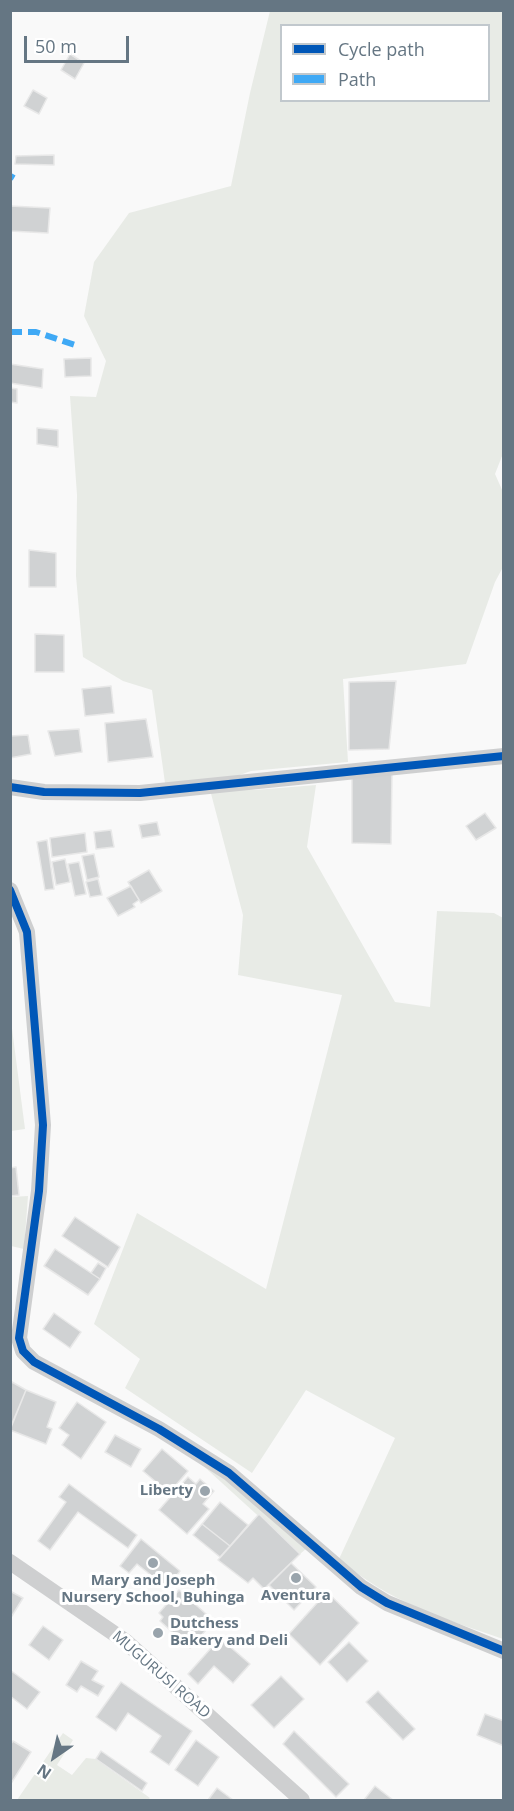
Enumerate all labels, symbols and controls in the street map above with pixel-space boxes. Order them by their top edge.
scale bar [27,24,132,62]
legend [280,24,490,102]
text: 50 m [35,34,77,58]
text: Cycle path [338,37,425,61]
text: Path [338,67,376,91]
place label: Liberty [140,1482,193,1500]
marker: Liberty [198,1484,212,1498]
marker: Mary and Joseph Nursery School, Buhinga [146,1556,160,1570]
marker: Aventura [289,1571,303,1585]
place label: Mary and Joseph Nursery School, Buhinga [61,1572,245,1607]
place label: Aventura [261,1587,331,1605]
place label: Dutchess Bakery and Deli [170,1615,288,1650]
marker: Dutchess Bakery and Deli [151,1626,165,1640]
street label: MUGURUSI ROAD [108,1628,214,1722]
north arrow [24,1727,84,1787]
text: N [32,1759,55,1785]

